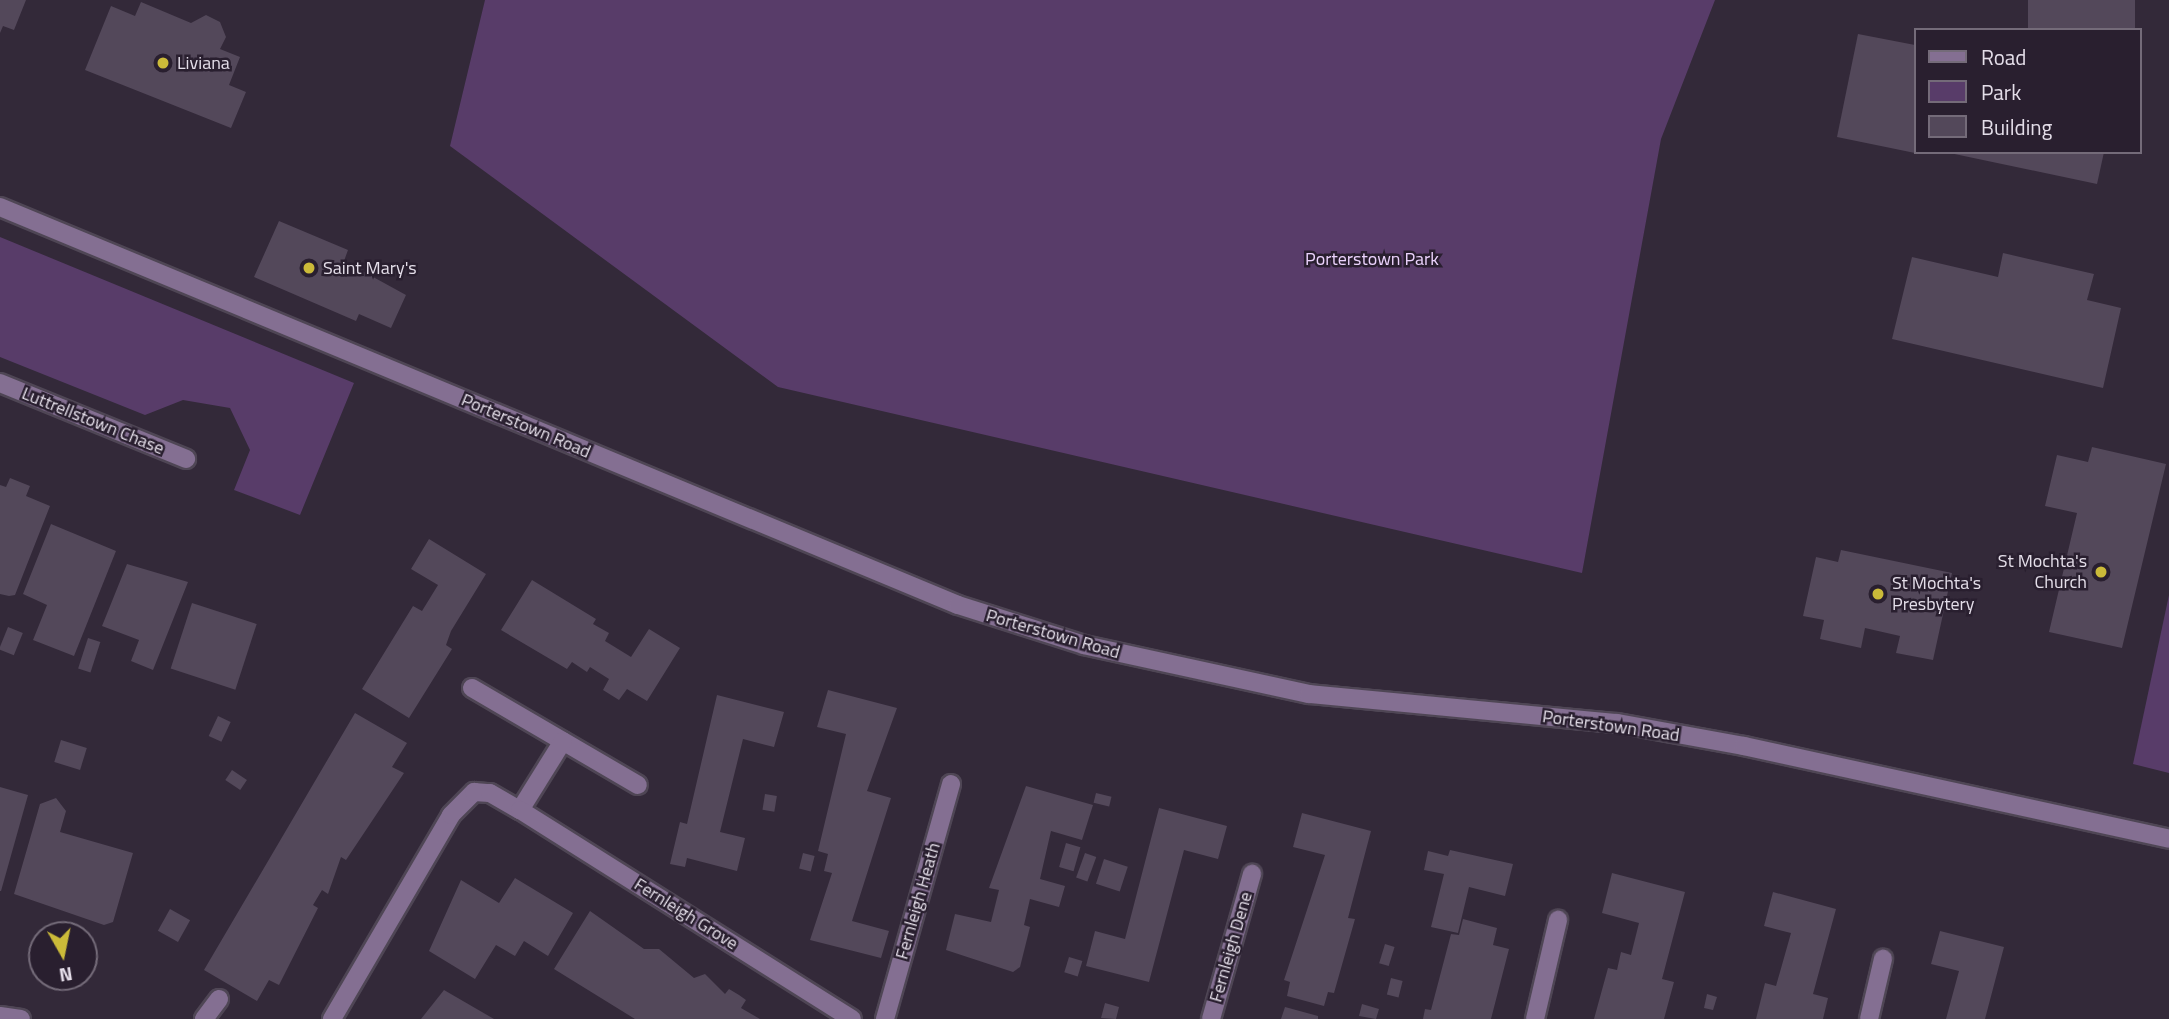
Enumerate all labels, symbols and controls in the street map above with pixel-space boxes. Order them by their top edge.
legend [1913,28,2141,154]
text: Road [1981,41,2026,73]
place label: Liviana [177,52,230,74]
marker: Liviana [155,55,171,71]
text: Park [1981,76,2021,108]
text: Building [1981,111,2052,143]
park label: Porterstown Park [1305,248,1439,270]
place label: Saint Mary's [323,257,417,279]
marker: Saint Mary's [301,260,317,276]
street label: Luttrellstown Chase [19,383,167,459]
street label: Porterstown Road [458,389,594,463]
place label: St Mochta's Church [1998,551,2087,594]
marker: St Mochta's Church [2093,564,2109,580]
place label: St Mochta's Presbytery [1892,573,1981,616]
marker: St Mochta's Presbytery [1870,586,1886,602]
street label: Porterstown Road [984,605,1122,663]
street label: Porterstown Road [1541,706,1681,746]
street label: Fernleigh Heath [891,840,945,962]
street label: Fernleigh Grove [630,874,742,954]
street label: Fernleigh Dene [1205,889,1257,1005]
north arrow [28,921,98,991]
text: N [57,960,75,991]

